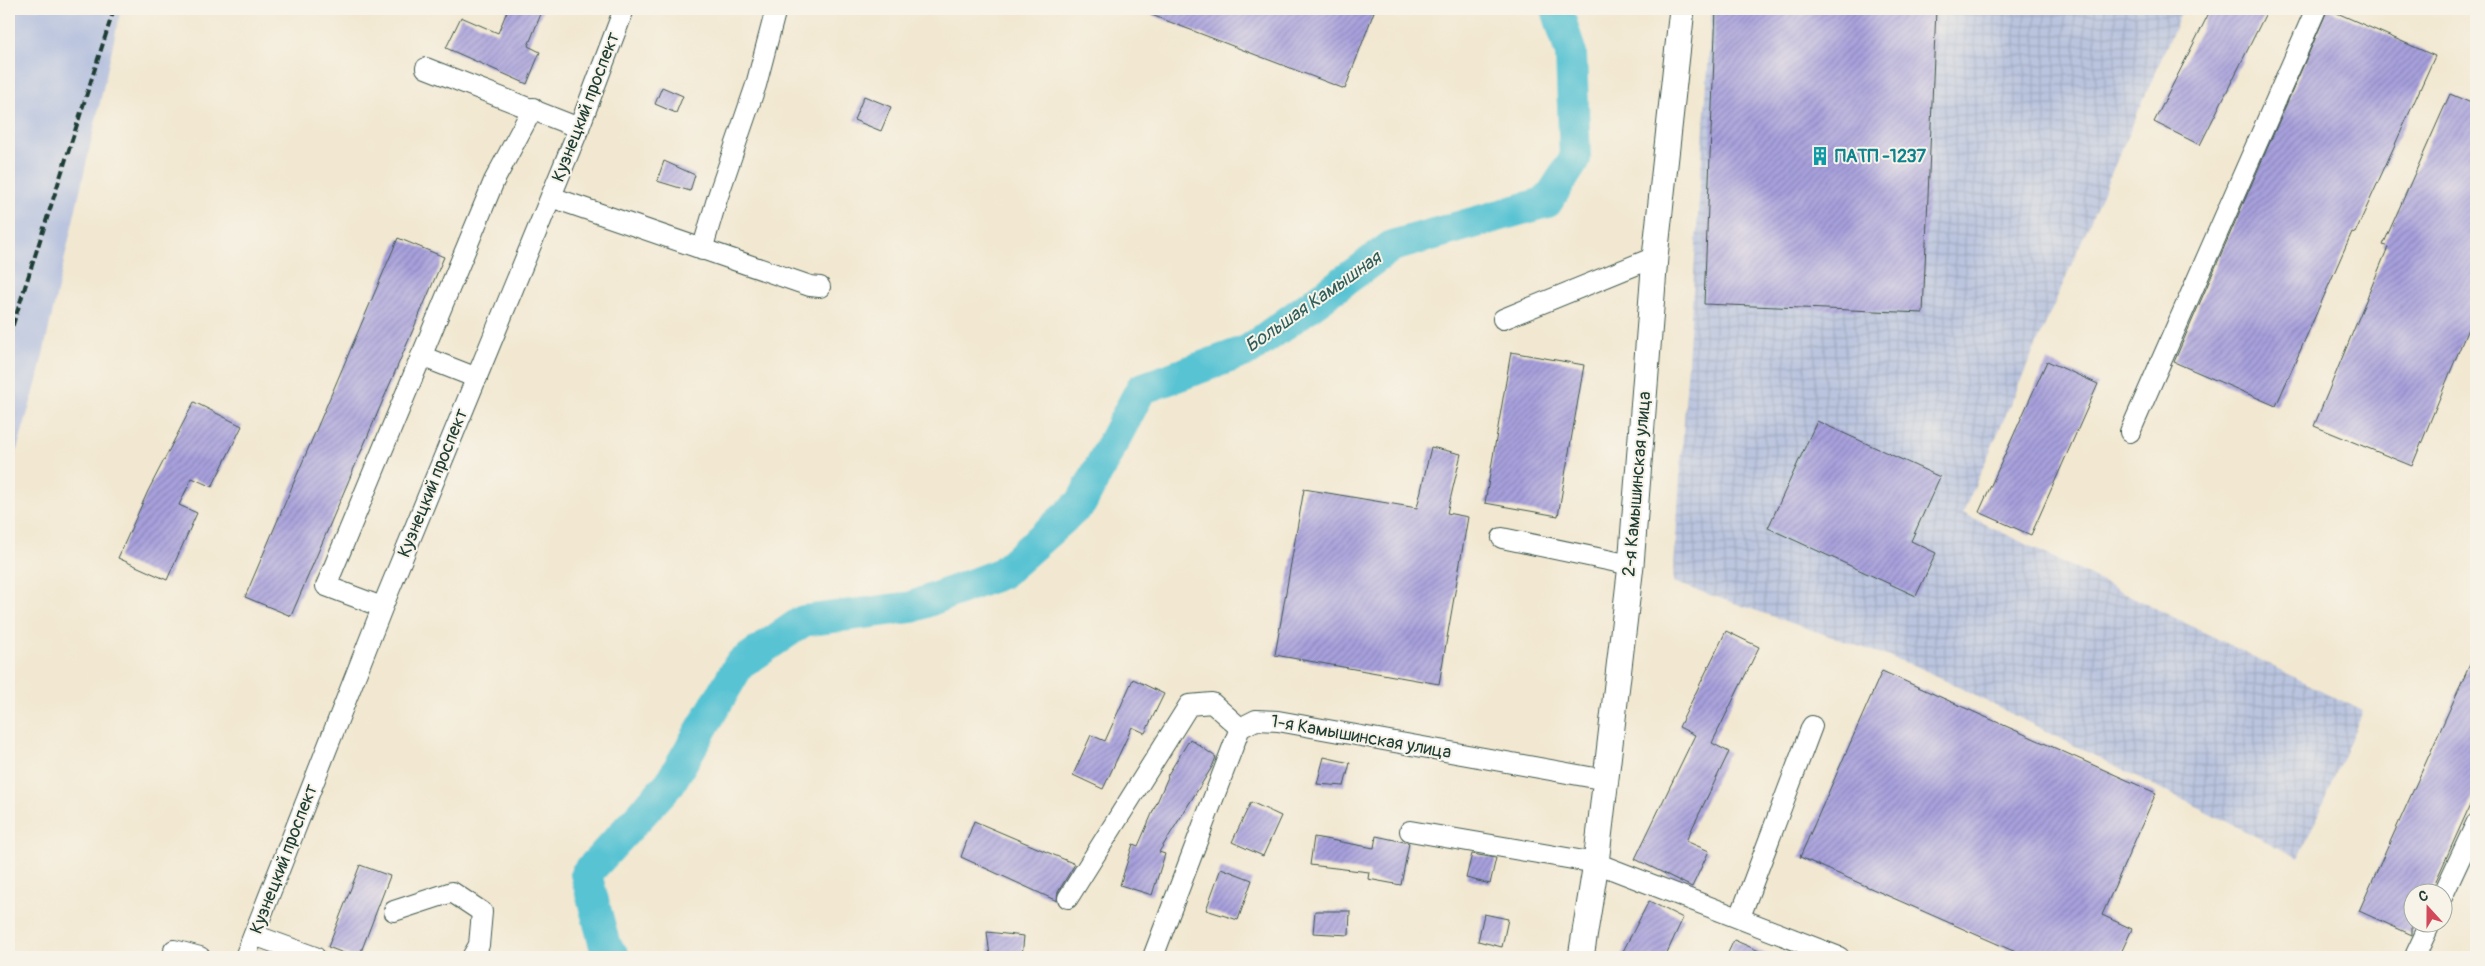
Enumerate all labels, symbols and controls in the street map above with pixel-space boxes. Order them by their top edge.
street label: Кузнецкий проспект [547,29,625,185]
building icon: ПАТП -1237 [1809,145,1831,167]
place label: ПАТП -1237 [1835,145,1926,168]
water label: Большая Камышная [1240,245,1387,358]
street label: 2-я Камышинская улица [1617,390,1657,578]
street label: Кузнецкий проспект [393,405,473,561]
street label: 1-я Камышинская улица [1269,710,1453,764]
street label: Кузнецкий проспект [245,781,323,937]
north arrow [2402,884,2452,934]
text: С [2416,887,2431,906]

